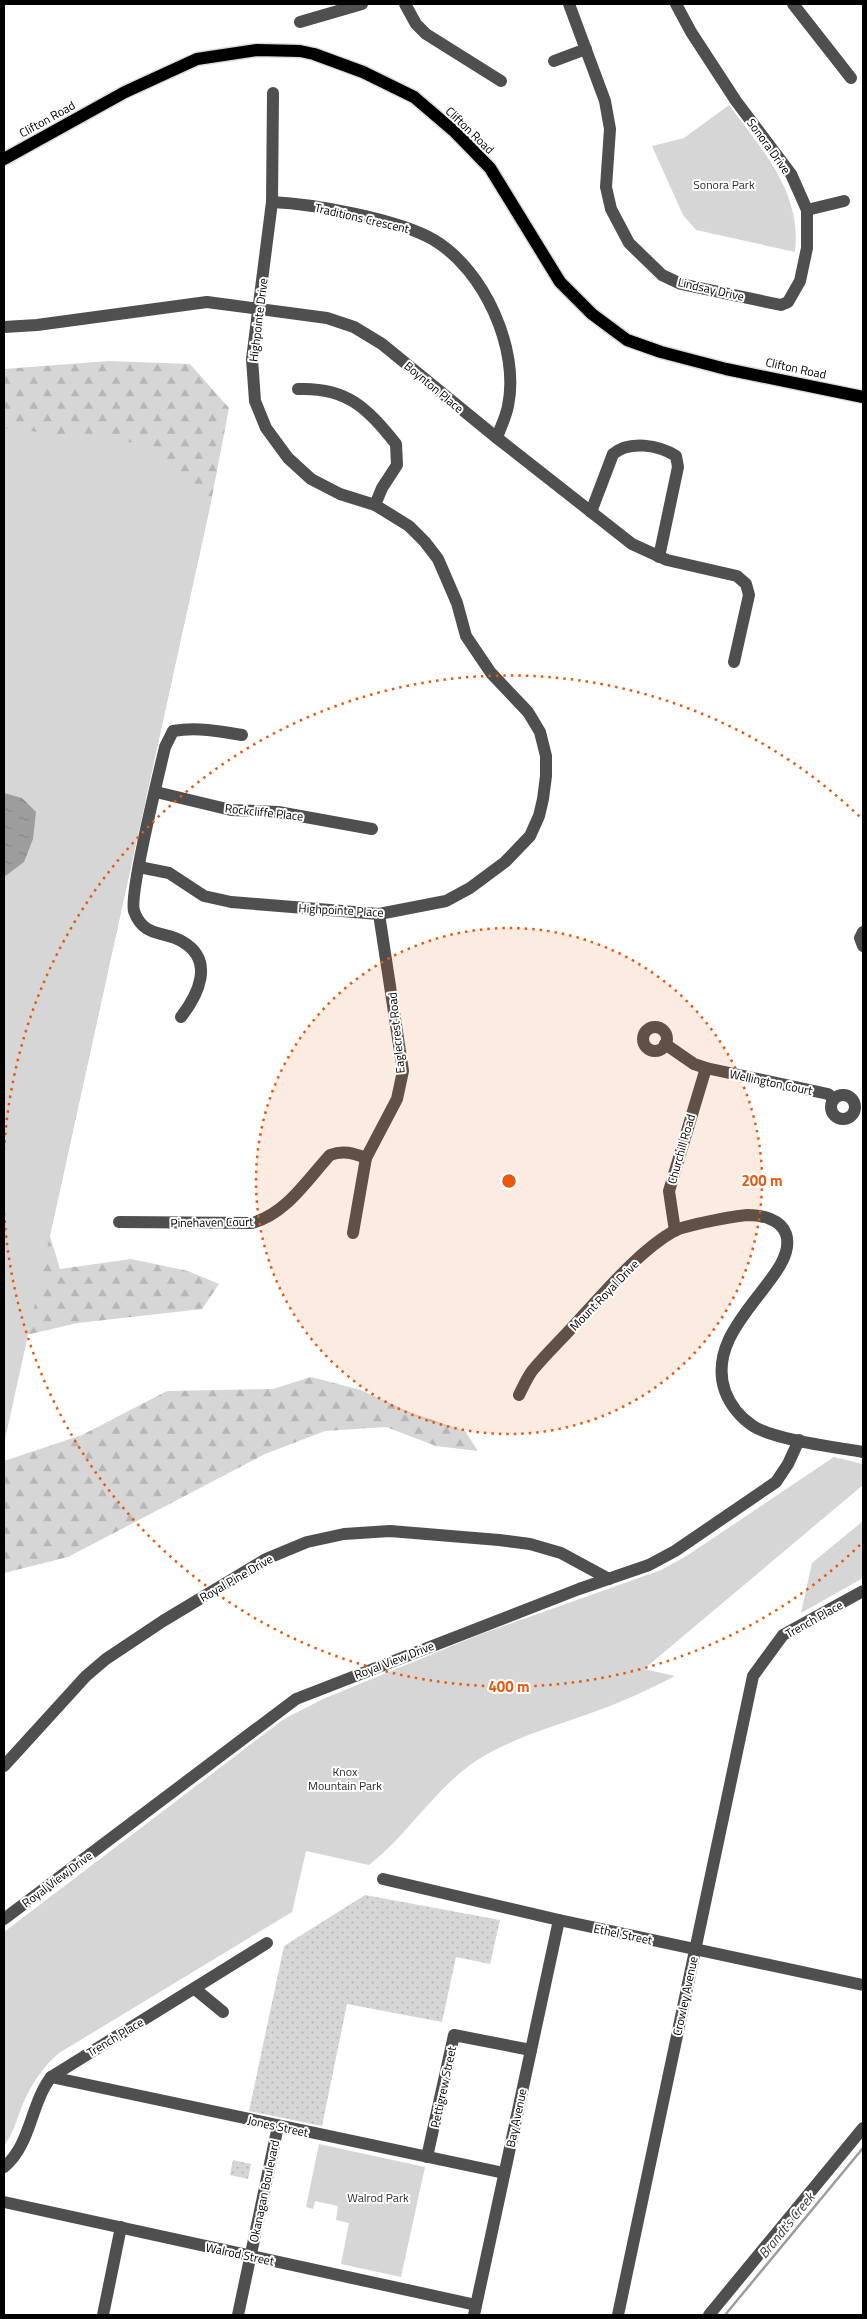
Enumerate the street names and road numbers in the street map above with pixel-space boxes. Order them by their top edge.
street label: Clifton Road [15,96,79,142]
street label: Clifton Road [441,102,499,158]
street label: Sonora Drive [742,114,796,178]
street label: Traditions Crescent [313,198,412,238]
street label: Lindsay Drive [676,272,746,306]
street label: Highpointe Drive [243,277,273,363]
street label: Clifton Road [764,352,828,384]
street label: Boynton Place [400,356,468,418]
street label: Rockcliffe Place [224,798,304,826]
street label: Highpointe Place [298,898,384,922]
street label: Eaglecrest Road [382,992,410,1074]
street label: Wellington Court [728,1064,815,1100]
street label: Churchill Road [662,1112,700,1186]
street label: Pinehaven Court [170,1212,254,1232]
street label: Mount Royal Drive [565,1255,643,1335]
street label: Royal Pine Drive [196,1549,276,1607]
street label: Trench Place [782,1595,846,1643]
street label: Royal View Drive [351,1636,437,1684]
street label: Royal View Drive [18,1846,96,1912]
street label: Ethel Street [592,1919,655,1950]
street label: Crowley Avenue [667,1955,703,2037]
street label: Trench Place [83,2013,147,2061]
street label: Pettigrew Street [425,2044,461,2130]
street label: Bay Avenue [501,2087,531,2149]
street label: Jones Street [246,2110,311,2142]
street label: Okanagan Boulevard [244,2138,284,2244]
street label: Walrod Street [204,2237,277,2271]

